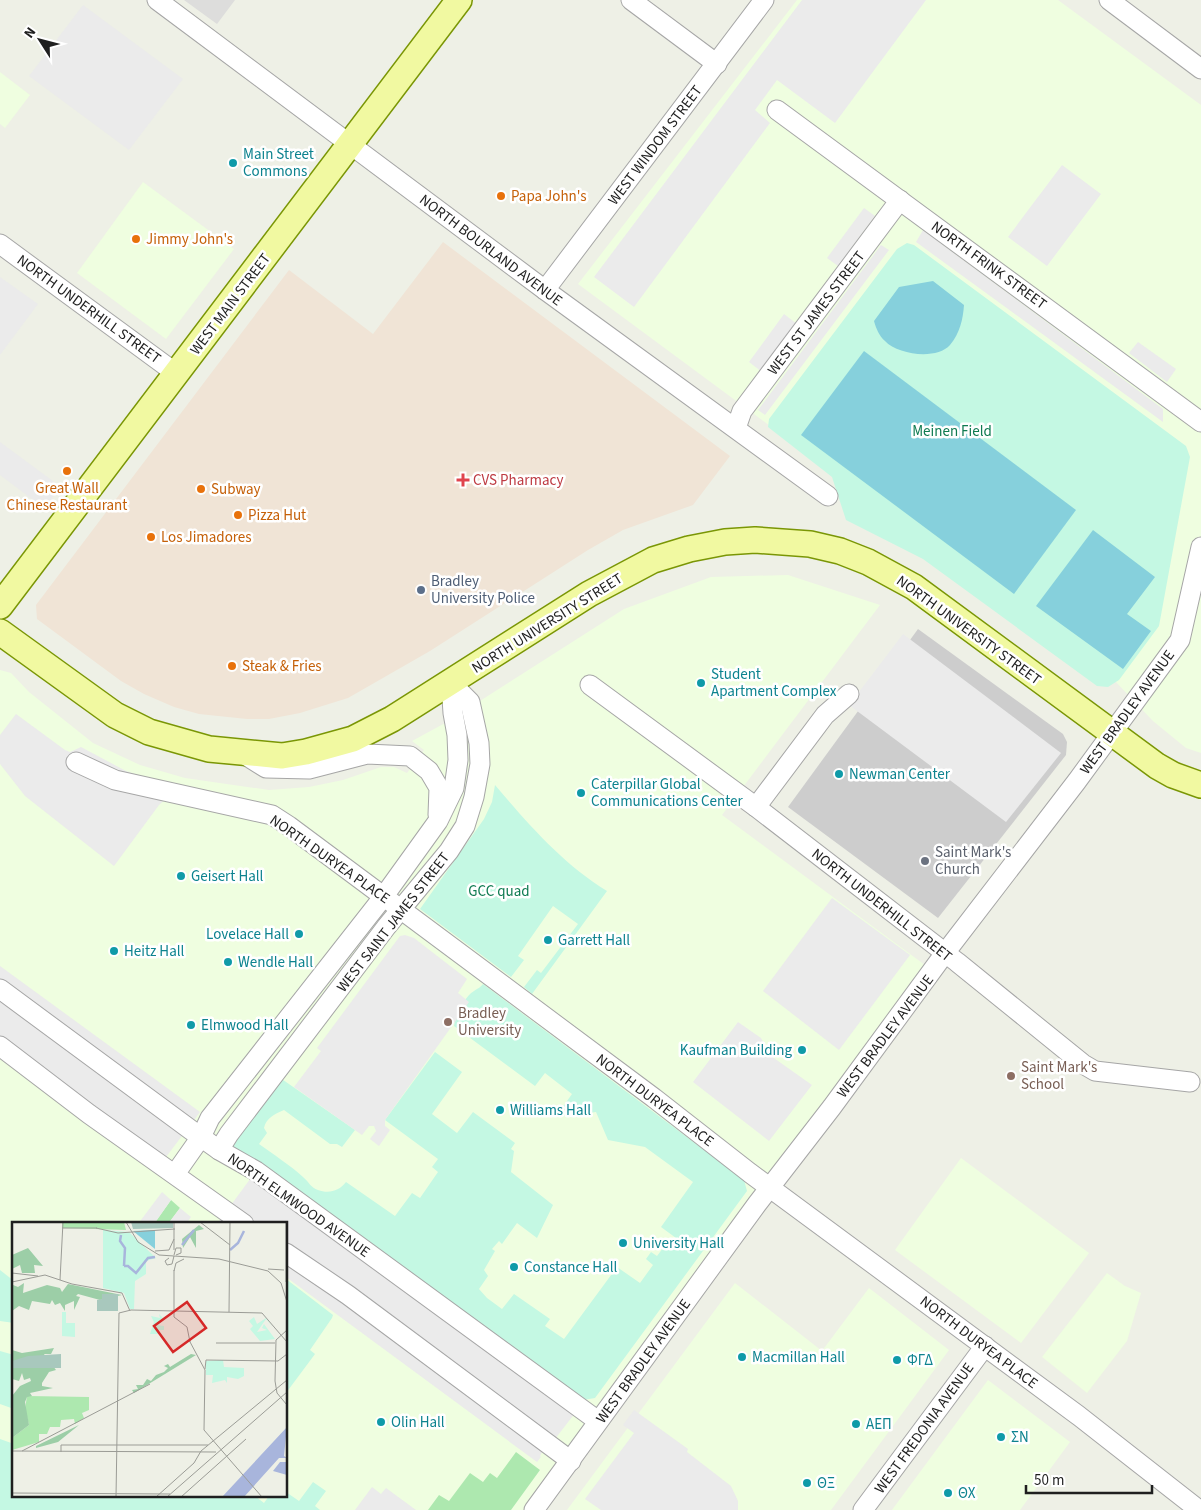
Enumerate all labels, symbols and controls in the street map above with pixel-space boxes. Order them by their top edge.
north arrow [15,15,65,65]
text: N [19,23,41,43]
street label: WEST WINDOM STREET [603,81,707,210]
place label: Main Street Commons [243,144,314,182]
marker: Main Street Commons [227,157,239,169]
place label: Papa John's [511,186,587,207]
street label: NORTH BOURLAND AVENUE [415,190,567,311]
marker: Papa John's [495,190,507,202]
street label: NORTH FRINK STREET [927,216,1051,315]
place label: Jimmy John's [146,229,233,250]
marker: Jimmy John's [130,233,142,245]
street label: WEST ST JAMES STREET [763,247,870,380]
street label: WEST MAIN STREET [185,249,276,359]
street label: NORTH UNDERHILL STREET [12,250,165,369]
park label: Meinen Field [912,421,992,442]
marker: Great Wall Chinese Restaurant [61,465,73,477]
place label: CVS Pharmacy [473,470,563,491]
marker: CVS Pharmacy [457,474,469,486]
place label: Great Wall Chinese Restaurant [7,478,127,516]
place label: Subway [211,479,261,500]
marker: Subway [195,483,207,495]
place label: Pizza Hut [248,505,306,526]
marker: Pizza Hut [232,509,244,521]
place label: Los Jimadores [161,527,252,548]
marker: Los Jimadores [145,531,157,543]
street label: NORTH UNIVERSITY STREET [468,568,627,678]
place label: Bradley University Police [431,571,535,609]
street label: NORTH UNIVERSITY STREET [892,571,1045,690]
marker: Bradley University Police [415,584,427,596]
street label: WEST BRADLEY AVENUE [1075,646,1180,779]
place label: Steak & Fries [242,656,322,677]
marker: Steak & Fries [226,660,238,672]
place label: Student Apartment Complex [711,664,837,702]
marker: Student Apartment Complex [695,677,707,689]
place label: Newman Center [849,764,951,785]
marker: Newman Center [833,768,845,780]
place label: Caterpillar Global Communications Center [591,774,744,812]
marker: Caterpillar Global Communications Center [575,787,587,799]
street label: NORTH DURYEA PLACE [265,810,394,909]
place label: Saint Mark's Church [935,842,1011,880]
street label: NORTH UNDERHILL STREET [807,844,956,967]
street label: WEST SAINT JAMES STREET [332,848,455,997]
marker: Saint Mark's Church [919,855,931,867]
place label: Geisert Hall [191,866,264,887]
marker: Geisert Hall [175,870,187,882]
park label: GCC quad [468,881,530,902]
place label: Lovelace Hall [206,924,289,945]
marker: Lovelace Hall [293,928,305,940]
place label: Garrett Hall [558,930,630,951]
marker: Garrett Hall [542,934,554,946]
place label: Heitz Hall [124,941,185,962]
marker: Heitz Hall [108,945,120,957]
place label: Wendle Hall [238,952,313,973]
marker: Wendle Hall [222,956,234,968]
street label: WEST BRADLEY AVENUE [832,970,939,1102]
place label: Bradley University [458,1003,521,1041]
place label: Elmwood Hall [201,1015,289,1036]
marker: Bradley University [442,1016,454,1028]
marker: Elmwood Hall [185,1019,197,1031]
place label: Kaufman Building [680,1040,792,1061]
marker: Kaufman Building [796,1044,808,1056]
street label: NORTH DURYEA PLACE [591,1049,718,1152]
place label: Saint Mark's School [1021,1057,1097,1095]
marker: Saint Mark's School [1005,1070,1017,1082]
place label: Williams Hall [510,1100,591,1121]
marker: Williams Hall [494,1104,506,1116]
street label: NORTH ELMWOOD AVENUE [223,1148,374,1263]
inset map [12,1222,288,1498]
place label: University Hall [633,1233,724,1254]
marker: University Hall [617,1237,629,1249]
place label: Constance Hall [524,1257,618,1278]
marker: Constance Hall [508,1261,520,1273]
street label: NORTH DURYEA PLACE [915,1291,1042,1394]
street label: WEST BRADLEY AVENUE [591,1295,696,1428]
place label: Macmillan Hall [752,1347,845,1368]
place label: ΦΓΔ [907,1350,933,1371]
marker: Macmillan Hall [736,1351,748,1363]
marker: ΦΓΔ [891,1354,903,1366]
street label: WEST FREDONIA AVENUE [870,1358,979,1498]
place label: Olin Hall [391,1412,445,1433]
place label: ΑΕΠ [866,1414,892,1435]
marker: Olin Hall [375,1416,387,1428]
marker: ΑΕΠ [850,1418,862,1430]
place label: ΣΝ [1011,1427,1029,1448]
marker: ΣΝ [995,1431,1007,1443]
scale bar [1026,1462,1152,1494]
text: 50 m [1034,1470,1064,1491]
place label: ΘΞ [817,1473,835,1494]
marker: ΘΞ [801,1477,813,1489]
place label: ΘΧ [958,1483,976,1504]
marker: ΘΧ [942,1487,954,1499]

